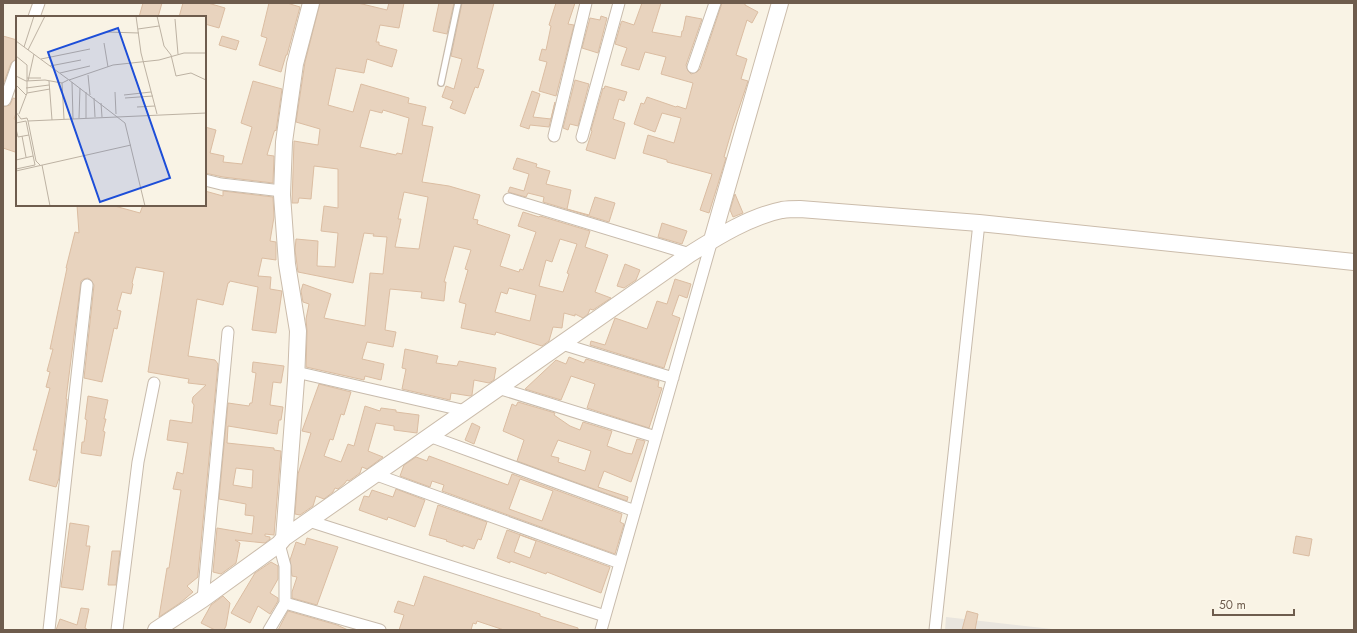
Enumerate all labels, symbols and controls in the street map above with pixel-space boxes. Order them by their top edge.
inset map [16,16,206,206]
scale bar [1213,591,1294,617]
text: 50 m [1219,596,1246,614]

